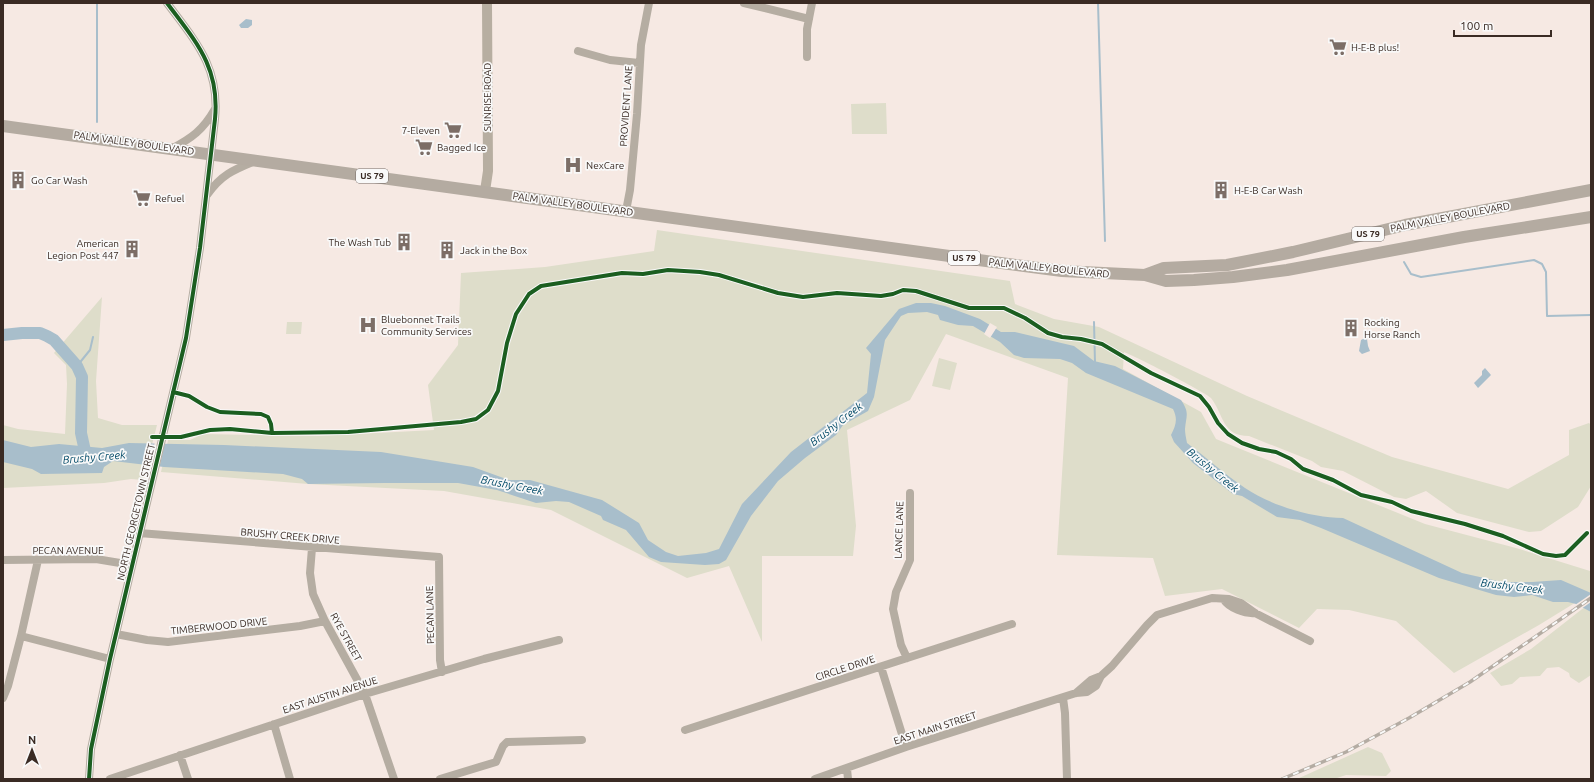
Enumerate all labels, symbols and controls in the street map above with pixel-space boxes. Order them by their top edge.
scale bar [1454,12,1551,38]
text: 100 m [1460,19,1493,32]
supermarket icon: H-E-B plus! [1328,37,1348,57]
place label: H-E-B plus! [1351,42,1399,53]
street label: SUNRISE ROAD [482,63,493,131]
street label: PROVIDENT LANE [618,65,634,147]
supermarket icon: 7-Eleven [443,120,463,140]
place label: 7-Eleven [402,125,440,136]
street label: PALM VALLEY BOULEVARD [73,129,195,157]
supermarket icon: Bagged Ice [414,137,434,157]
place label: Bagged Ice [437,142,486,153]
hospital icon: NexCare [563,155,583,175]
place label: NexCare [586,160,624,171]
road number: US 79 [356,169,388,183]
building icon: Go Car Wash [8,170,28,190]
place label: Go Car Wash [31,175,87,186]
building icon: H-E-B Car Wash [1211,180,1231,200]
place label: H-E-B Car Wash [1234,185,1303,196]
supermarket icon: Refuel [132,188,152,208]
street label: PALM VALLEY BOULEVARD [512,190,634,218]
place label: Refuel [155,193,185,204]
street label: PALM VALLEY BOULEVARD [1389,200,1511,234]
road number: US 79 [1352,227,1384,241]
building icon: The Wash Tub [394,232,414,252]
place label: The Wash Tub [329,237,391,248]
place label: American Legion Post 447 [47,238,119,261]
building icon: American Legion Post 447 [122,239,142,259]
building icon: Jack in the Box [437,240,457,260]
place label: Jack in the Box [460,245,527,256]
road number: US 79 [948,251,980,265]
street label: PALM VALLEY BOULEVARD [988,256,1110,280]
place label: Bluebonnet Trails Community Services [381,314,472,337]
hospital icon: Bluebonnet Trails Community Services [358,315,378,335]
place label: Rocking Horse Ranch [1364,317,1420,340]
building icon: Rocking Horse Ranch [1341,318,1361,338]
water label: Brushy Creek [807,400,865,448]
street label: NORTH GEORGETOWN STREET [115,442,157,581]
water label: Brushy Creek [1185,445,1242,495]
water label: Brushy Creek [62,448,126,466]
water label: Brushy Creek [480,473,544,497]
street label: LANCE LANE [892,501,906,559]
street label: BRUSHY CREEK DRIVE [240,526,340,546]
street label: PECAN AVENUE [32,545,104,556]
water label: Brushy Creek [1480,576,1544,596]
street label: PECAN LANE [424,585,436,644]
street label: RYE STREET [328,611,364,663]
street label: TIMBERWOOD DRIVE [170,615,268,637]
street label: CIRCLE DRIVE [814,653,876,683]
street label: EAST AUSTIN AVENUE [281,674,379,716]
street label: EAST MAIN STREET [892,709,978,747]
north arrow [12,730,52,770]
text: N [28,734,36,746]

